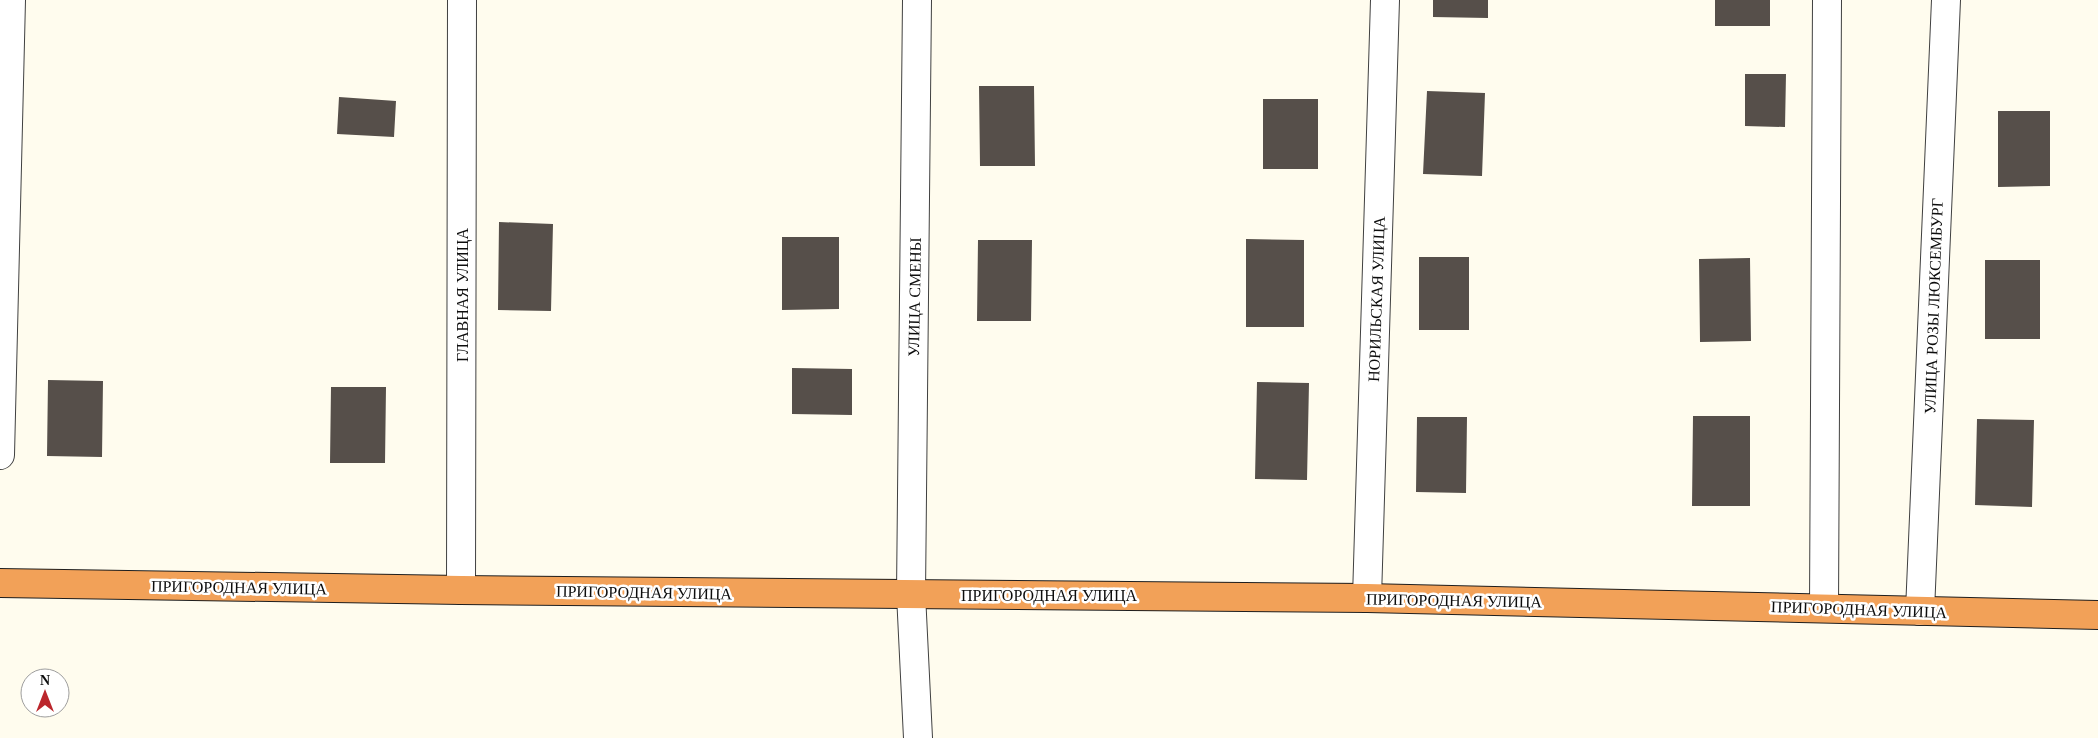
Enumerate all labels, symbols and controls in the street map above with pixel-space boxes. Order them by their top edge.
street label: УЛИЦА РОЗЫ ЛЮКСЕМБУРГ [1921,198,1947,414]
street label: НОРИЛЬСКАЯ УЛИЦА [1365,215,1389,382]
street label: ГЛАВНАЯ УЛИЦА [454,228,472,362]
street label: УЛИЦА СМЕНЫ [905,237,925,357]
street label: ПРИГОРОДНАЯ УЛИЦА [151,577,328,599]
street label: ПРИГОРОДНАЯ УЛИЦА [556,582,733,604]
street label: ПРИГОРОДНАЯ УЛИЦА [961,587,1137,605]
street label: ПРИГОРОДНАЯ УЛИЦА [1366,590,1543,612]
street label: ПРИГОРОДНАЯ УЛИЦА [1771,598,1948,622]
north arrow [20,668,70,718]
text: N [40,673,50,688]

